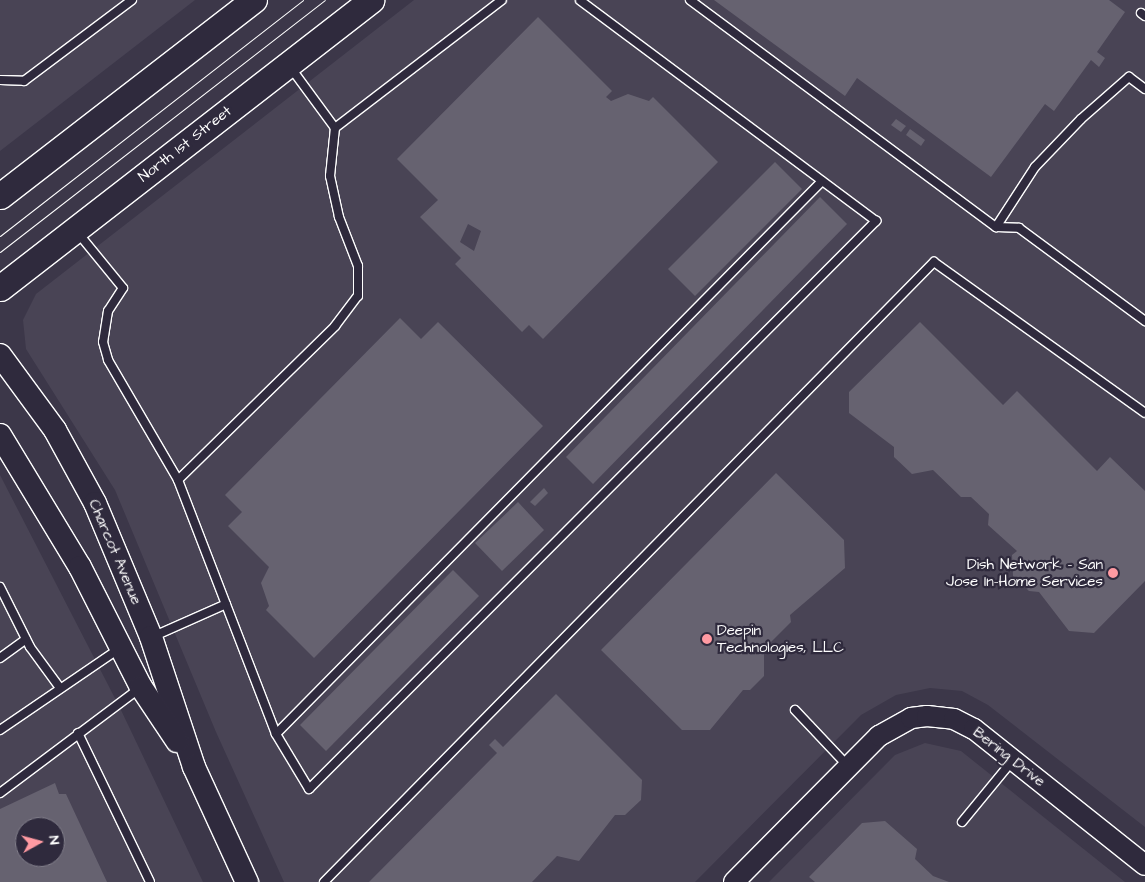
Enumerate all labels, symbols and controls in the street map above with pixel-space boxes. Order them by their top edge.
street label: North 1st Street [135,102,235,186]
street label: Charcot Avenue [85,497,145,607]
place label: Dish Network - San Jose In-Home Services [946,555,1103,590]
marker: Dish Network - San Jose In-Home Services [1107,567,1119,579]
place label: Deepin Technologies, LLC [717,621,844,656]
marker: Deepin Technologies, LLC [701,633,713,645]
street label: Bering Drive [969,723,1049,791]
north arrow [15,817,65,867]
text: N [43,835,64,846]

